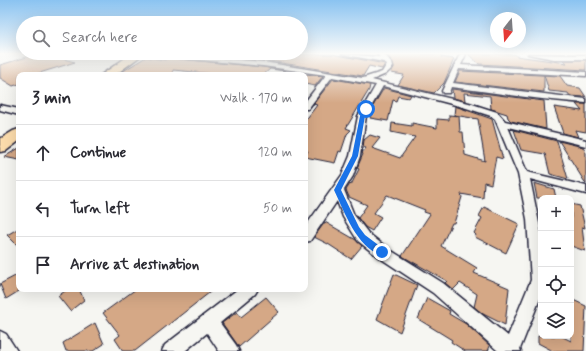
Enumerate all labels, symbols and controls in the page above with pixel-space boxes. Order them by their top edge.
north arrow [490,12,526,48]
search box [16,16,308,60]
icon: search [30,27,52,49]
text: Search here [62,28,138,48]
text: 3 min [32,87,71,109]
text: Walk · 170 m [220,90,292,107]
route start [357,100,375,118]
icon: ahead [32,142,54,164]
text: Continue [70,143,126,163]
text: 120 m [258,144,292,161]
map controls [538,195,574,339]
button: + [538,195,574,231]
icon: left [32,198,54,220]
text: Turn left [70,199,130,219]
text: 50 m [263,200,292,217]
button: − [538,231,574,267]
route end [373,243,391,261]
icon: arrive [32,254,54,276]
text: Arrive at destination [70,255,199,275]
button: locate [538,267,574,303]
button: layers [538,303,574,339]

